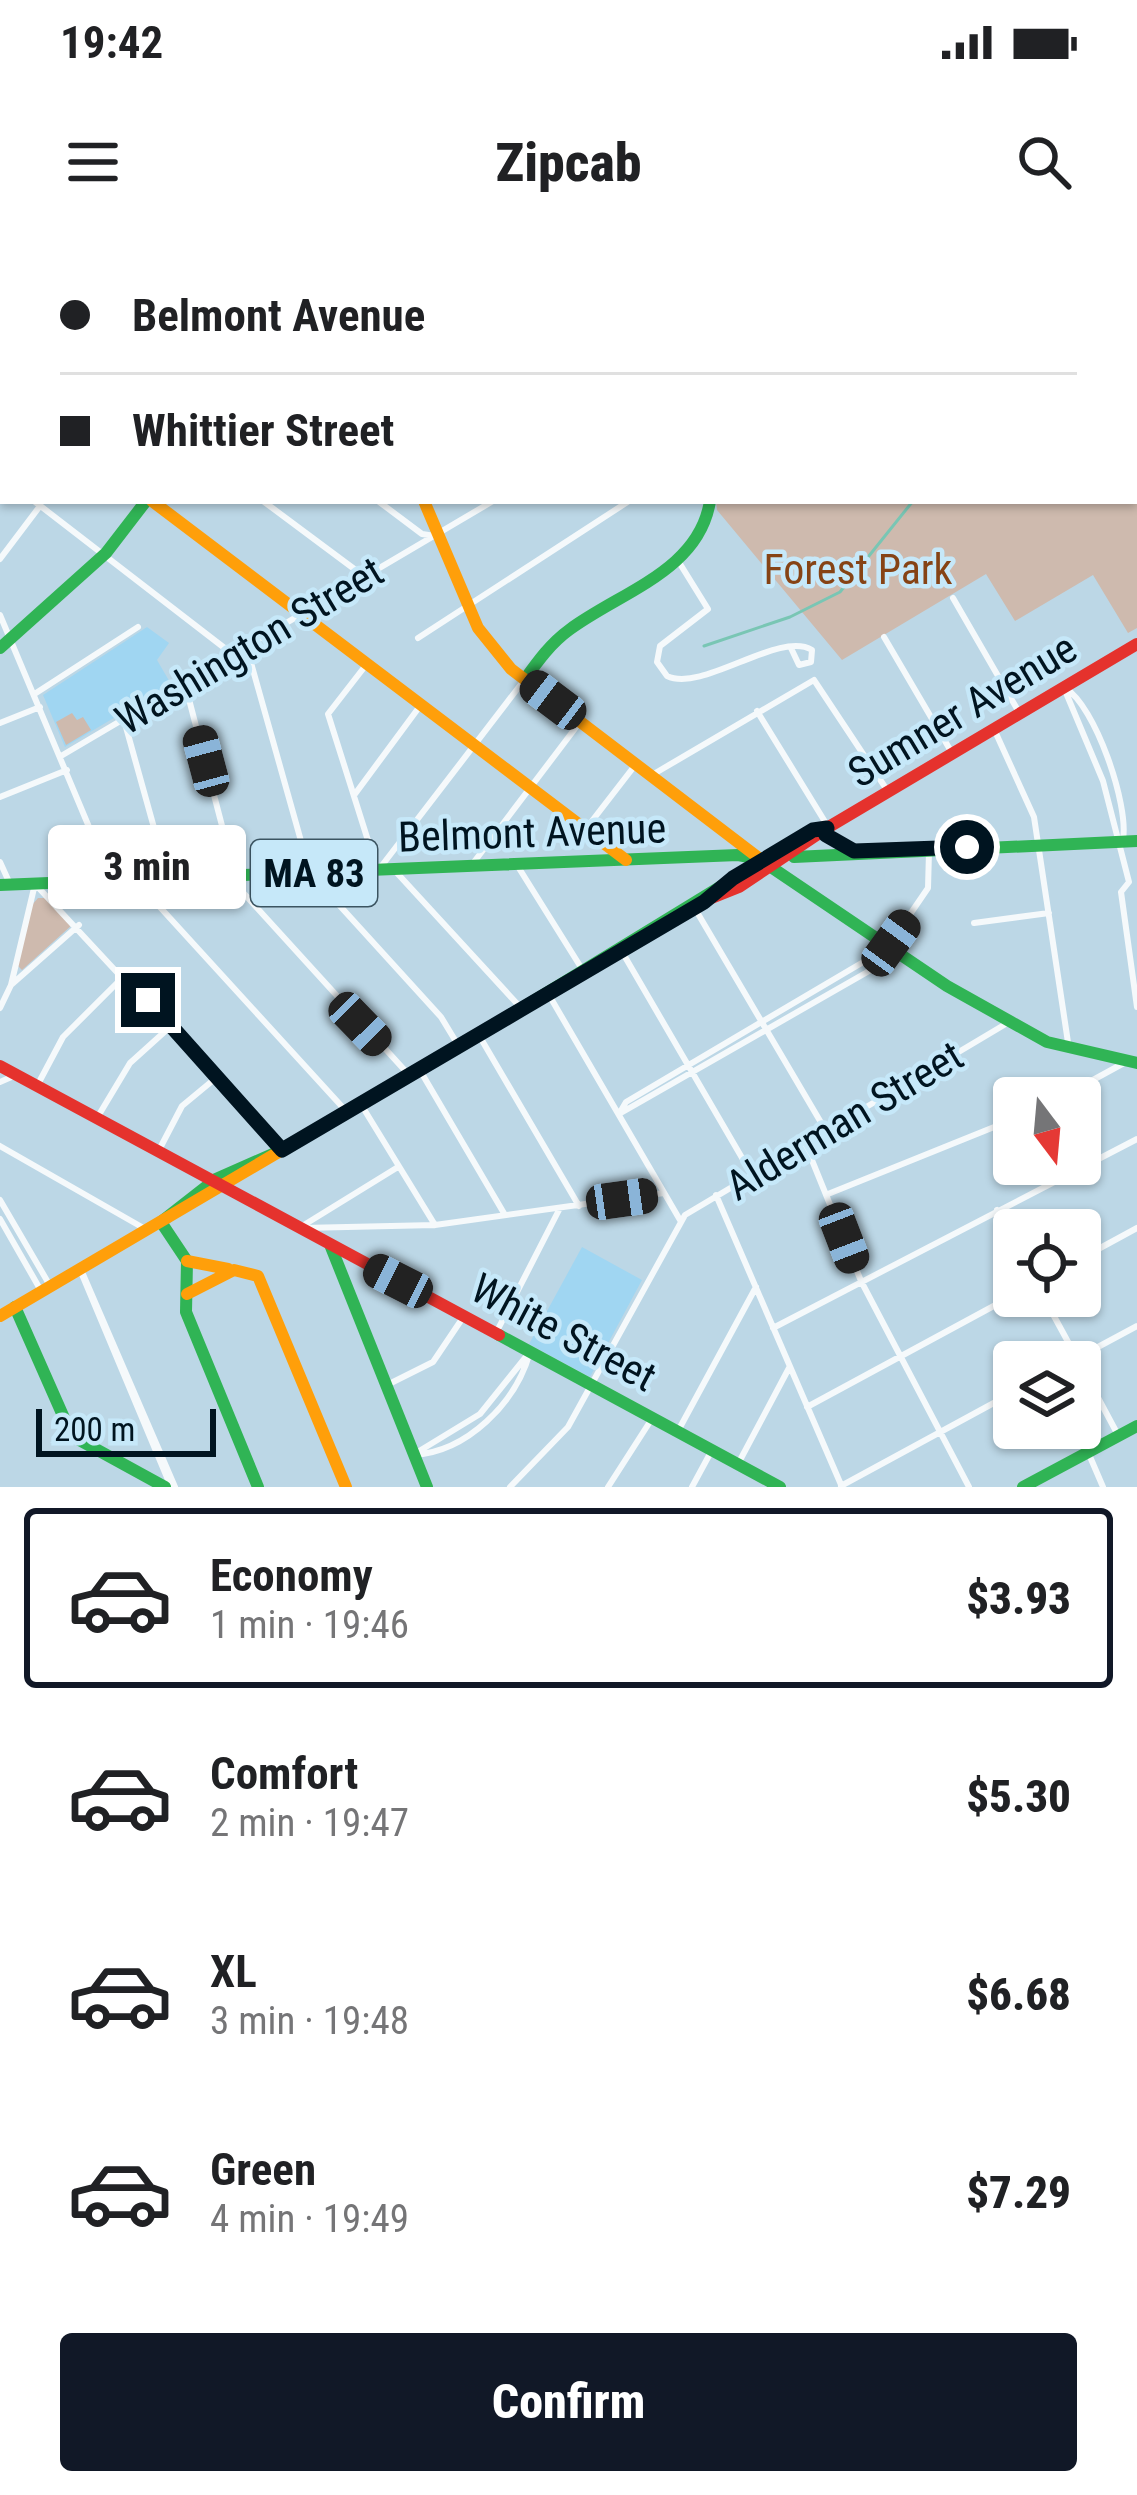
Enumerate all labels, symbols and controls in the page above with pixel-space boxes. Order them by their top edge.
text: 19:42 [60,16,163,69]
icon: menu [60,129,126,195]
icon: search [1011,129,1077,195]
text: Zipcab [495,131,642,194]
text: Belmont Avenue [132,289,425,342]
text: Whittier Street [132,404,394,457]
park label: Forest Park [763,545,953,594]
street label: Washington Street [107,546,392,744]
street label: Sumner Avenue [839,623,1085,798]
car [513,664,593,736]
car [179,722,233,800]
street label: Belmont Avenue [397,803,667,862]
route start [940,820,994,874]
callout: 3 min [49,826,247,910]
road number: MA 83 [251,840,377,906]
text: 3 min [104,844,190,890]
car [855,903,927,983]
route end [121,973,175,1027]
car [322,986,398,1062]
street label: Alderman Street [717,1031,971,1210]
north arrow [993,1077,1101,1185]
map controls [993,1077,1101,1449]
car [584,1176,660,1222]
car [814,1198,874,1278]
button: locate [993,1209,1101,1317]
car [358,1249,438,1313]
street label: White Street [463,1263,664,1402]
button: layers [993,1341,1101,1449]
scale bar [36,1403,216,1456]
text: 200 m [54,1410,135,1449]
icon: car [66,1544,174,1652]
text: Economy [210,1549,373,1602]
text: $3.93 [966,1572,1071,1625]
text: 1 min · 19:46 [210,1602,409,1648]
icon: car [66,1742,174,1850]
text: Comfort [210,1747,358,1800]
text: $5.30 [966,1770,1071,1823]
text: 2 min · 19:47 [210,1800,409,1846]
icon: car [66,1940,174,2048]
text: XL [210,1945,257,1998]
text: $6.68 [966,1968,1071,2021]
text: 3 min · 19:48 [210,1998,409,2044]
icon: car [66,2138,174,2246]
text: Green [210,2143,316,2196]
text: $7.29 [966,2166,1071,2219]
text: 4 min · 19:49 [210,2196,409,2242]
button: Confirm [60,2333,1077,2471]

